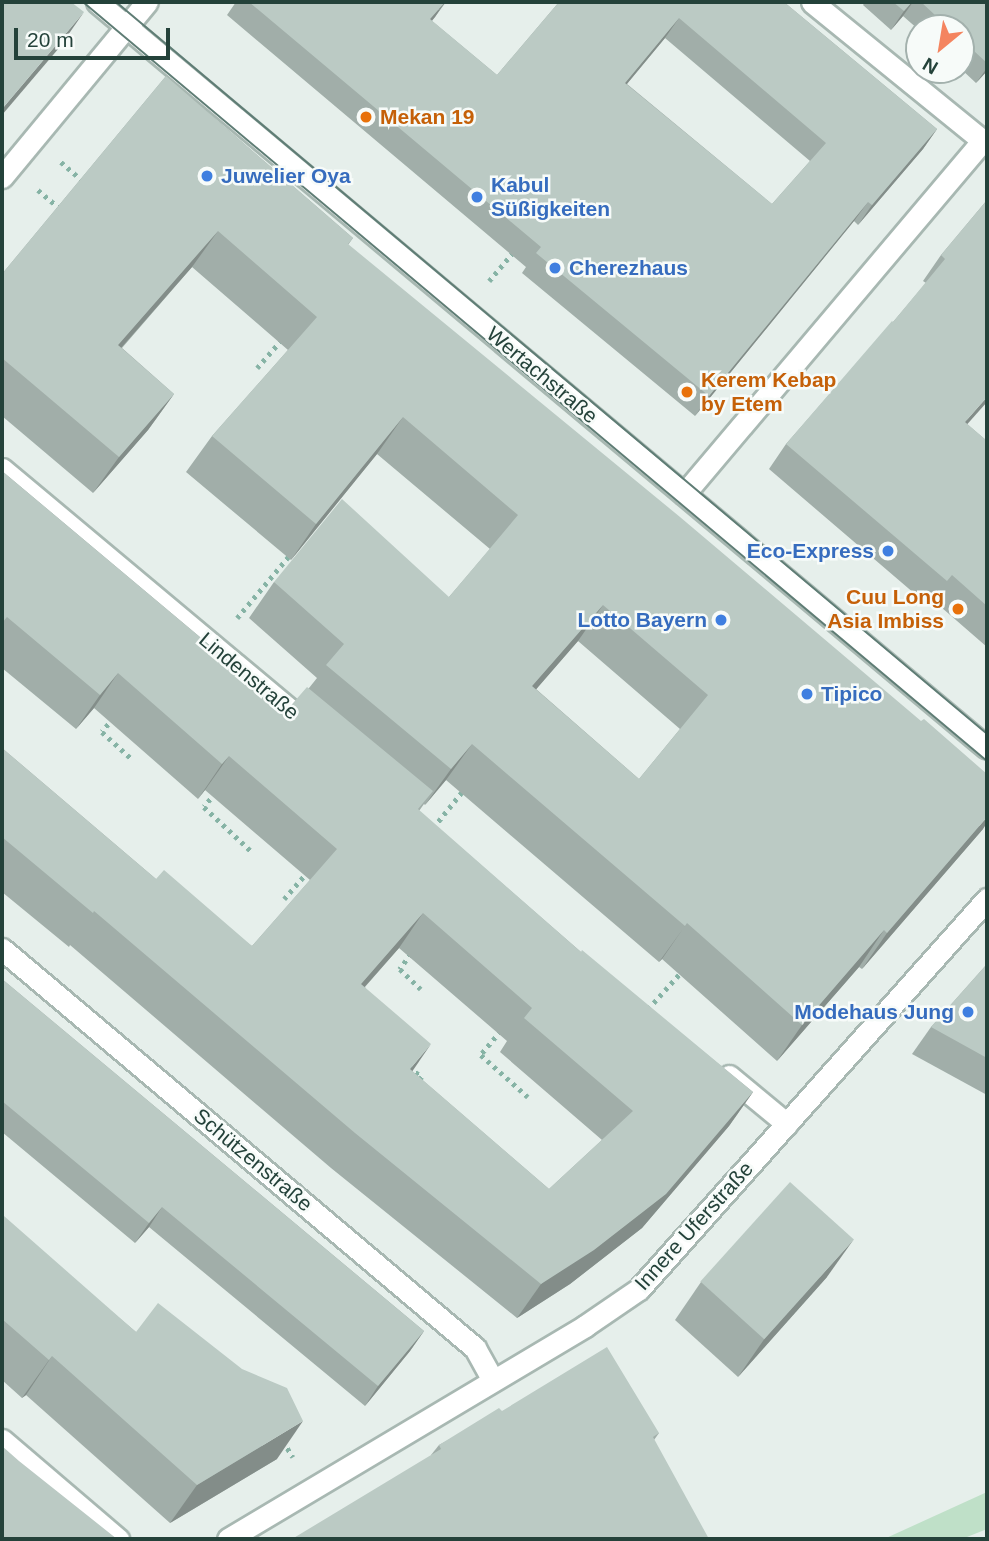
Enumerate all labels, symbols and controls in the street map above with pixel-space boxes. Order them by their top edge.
scale bar [18,14,173,58]
north arrow [905,14,975,84]
text: 20 m [27,28,74,51]
text: N [919,53,941,78]
place label: Mekan 19 [380,104,475,130]
marker: Mekan 19 [358,109,374,125]
place label: Juwelier Oya [221,163,351,189]
marker: Juwelier Oya [199,168,215,184]
place label: Kabul Süßigkeiten [491,172,610,222]
marker: Kabul Süßigkeiten [469,189,485,205]
place label: Cherezhaus [569,255,688,281]
marker: Cherezhaus [547,260,563,276]
street label: Wertachstraße [481,321,603,429]
place label: Kerem Kebap by Etem [701,367,836,417]
marker: Kerem Kebap by Etem [679,384,695,400]
place label: Eco-Express [747,538,874,564]
marker: Eco-Express [880,543,896,559]
place label: Cuu Long Asia Imbiss [827,584,944,634]
marker: Cuu Long Asia Imbiss [950,601,966,617]
place label: Lotto Bayern [577,607,707,633]
marker: Lotto Bayern [713,612,729,628]
street label: Lindenstraße [194,627,304,725]
place label: Tipico [821,681,882,707]
marker: Tipico [799,686,815,702]
place label: Modehaus Jung [794,999,954,1025]
marker: Modehaus Jung [960,1004,976,1020]
street label: Schützenstraße [189,1103,317,1217]
street label: Innere Uferstraße [630,1156,758,1296]

